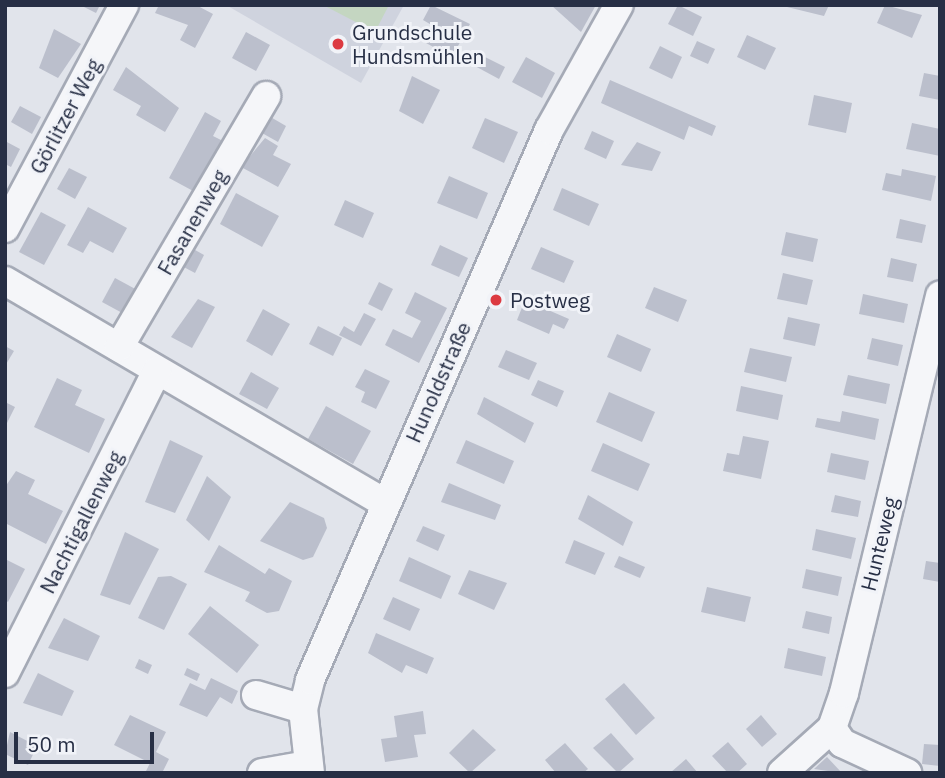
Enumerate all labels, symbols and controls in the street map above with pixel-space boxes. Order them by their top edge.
place label: Grundschule Hundsmühlen [352,19,484,69]
marker: Grundschule Hundsmühlen [330,36,346,52]
street label: Görlitzer Weg [24,54,106,178]
street label: Fasanenweg [152,165,232,279]
place label: Postweg [510,287,590,313]
marker: Postweg [488,292,504,308]
street label: Hunoldstraße [400,318,476,446]
street label: Nachtigallenweg [34,446,128,598]
street label: Hunteweg [855,494,903,594]
scale bar [18,718,158,762]
text: 50 m [27,730,76,758]

